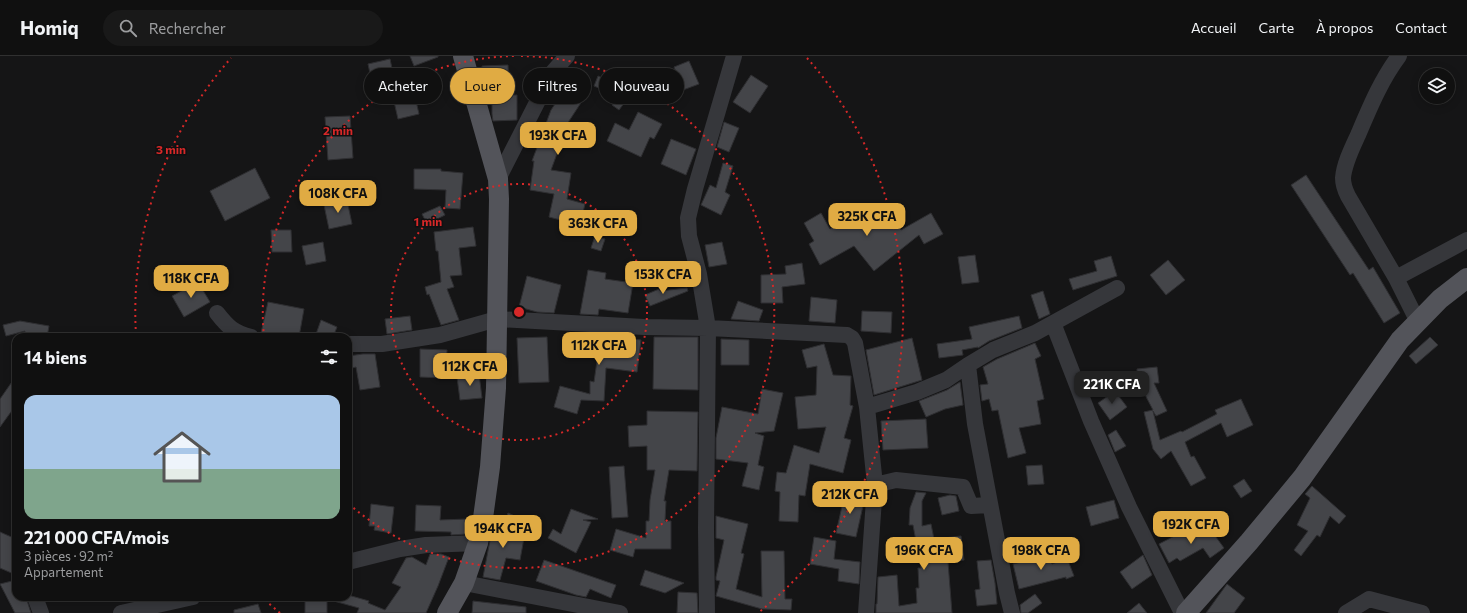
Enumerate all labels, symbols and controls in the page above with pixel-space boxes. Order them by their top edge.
search box [103,10,383,46]
text: Homiq [20,16,79,39]
icon: search [117,17,139,39]
text: Rechercher [149,19,226,37]
text: Accueil [1191,19,1237,36]
text: Carte [1259,19,1294,36]
text: À propos [1316,19,1373,36]
text: Contact [1395,19,1447,36]
chip: Acheter [364,68,442,104]
chip: Louer [450,68,515,104]
chip: Filtres [523,68,591,104]
chip: Nouveau [599,68,684,104]
map controls [1419,68,1455,104]
button: layers [1419,68,1455,104]
pin: 193K CFA [517,122,599,156]
text: 2 min [323,123,353,137]
text: 193K CFA [529,127,587,143]
text: 3 min [156,142,186,156]
pin: 108K CFA [297,180,379,214]
text: 108K CFA [308,185,368,201]
pin: 325K CFA [826,203,908,237]
text: 325K CFA [837,208,897,224]
pin: 363K CFA [557,210,639,244]
text: 1 min [414,214,442,228]
text: 363K CFA [568,215,628,231]
pin: 153K CFA [622,261,704,295]
pin: 118K CFA [150,265,232,299]
text: 153K CFA [634,266,692,282]
text: 118K CFA [163,270,219,286]
centre of rings [512,305,526,319]
pin: 112K CFA [558,332,640,366]
text: 112K CFA [571,337,627,353]
icon: filters [318,346,340,368]
text: 14 biens [24,347,87,368]
pin: 112K CFA [429,353,511,387]
text: 112K CFA [442,358,498,374]
pin: 221K CFA [1071,371,1153,405]
text: 221K CFA [1083,376,1141,392]
icon: home [146,421,218,493]
pin: 212K CFA [809,481,891,515]
text: 212K CFA [821,486,879,502]
pin: 192K CFA [1150,511,1232,545]
pin: 194K CFA [462,515,544,549]
text: 192K CFA [1162,516,1220,532]
text: 194K CFA [474,520,532,536]
text: 221 000 CFA/mois [24,527,169,548]
pin: 196K CFA [883,537,965,571]
pin: 198K CFA [1000,537,1082,571]
text: 196K CFA [895,542,953,558]
text: 198K CFA [1012,542,1070,558]
text: 3 pièces · 92 m² [24,548,113,564]
text: Appartement [24,564,103,580]

